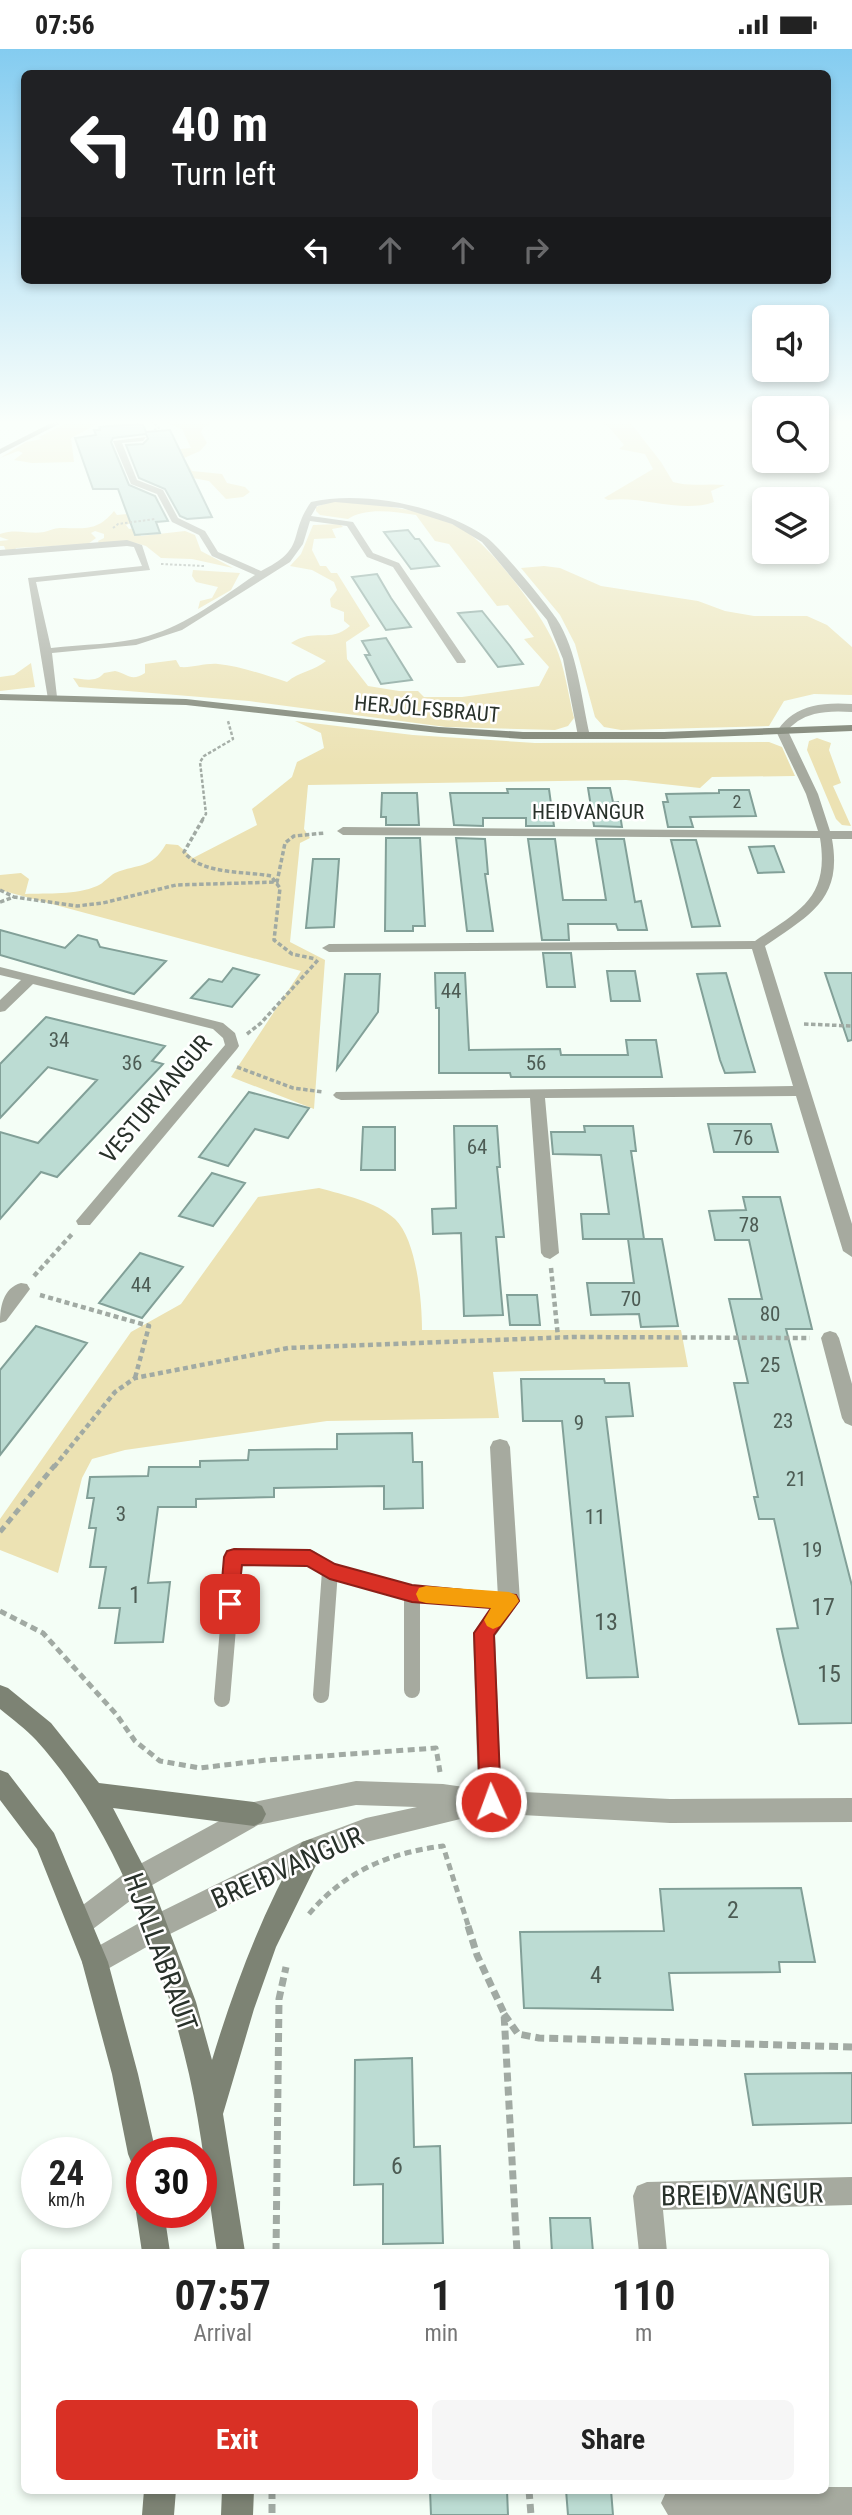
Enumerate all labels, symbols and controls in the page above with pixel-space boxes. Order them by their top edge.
text: 07:56 [35,10,95,40]
text: 40 m [171,96,268,153]
icon: left [56,98,147,189]
text: Turn left [171,155,276,193]
icon: left [298,231,336,269]
icon: ahead [371,231,409,269]
icon: ahead [444,231,482,269]
icon: right [517,231,555,269]
map controls [752,305,829,564]
button: sound [752,305,829,382]
button: search [752,396,829,473]
button: layers [752,487,829,564]
street label: HERJÓLFSBRAUT [353,691,501,727]
house number: 2 [733,791,742,812]
street label: HEIÐVANGUR [532,800,644,824]
house number: 44 [441,979,461,1003]
house number: 34 [49,1028,69,1052]
street label: VESTURVANGUR [94,1029,218,1169]
house number: 36 [122,1051,142,1075]
house number: 56 [526,1051,546,1075]
house number: 76 [733,1126,753,1150]
house number: 64 [467,1135,487,1159]
house number: 78 [739,1213,759,1237]
house number: 44 [131,1273,151,1297]
house number: 70 [621,1287,641,1311]
house number: 80 [760,1302,780,1326]
house number: 25 [760,1353,780,1377]
house number: 23 [773,1409,793,1433]
house number: 9 [574,1411,584,1435]
house number: 21 [786,1467,806,1491]
house number: 3 [116,1502,126,1526]
house number: 11 [585,1505,605,1529]
house number: 19 [802,1538,822,1562]
pin [200,1574,260,1634]
house number: 1 [129,1581,141,1609]
icon: arrive [211,1585,249,1623]
house number: 17 [811,1593,835,1621]
house number: 13 [594,1608,618,1636]
house number: 15 [817,1660,841,1688]
position arrow [454,1765,528,1839]
street label: BREIÐVANGUR [206,1819,368,1916]
street label: HJALLABRAUT [117,1868,204,2036]
house number: 2 [727,1896,739,1924]
house number: 4 [590,1961,602,1989]
speed limit sign: 30 [126,2137,217,2228]
house number: 6 [391,2152,403,2180]
text: 24 [49,2153,84,2194]
street label: BREIÐVANGUR [661,2177,824,2212]
text: km/h [48,2189,85,2210]
text: 07:57 [175,2271,271,2320]
text: 1 [431,2271,452,2320]
text: 110 [612,2271,675,2320]
text: Arrival [193,2320,252,2347]
text: min [424,2320,458,2347]
text: m [635,2320,652,2347]
button: Exit [56,2400,418,2480]
button: Share [432,2400,794,2480]

